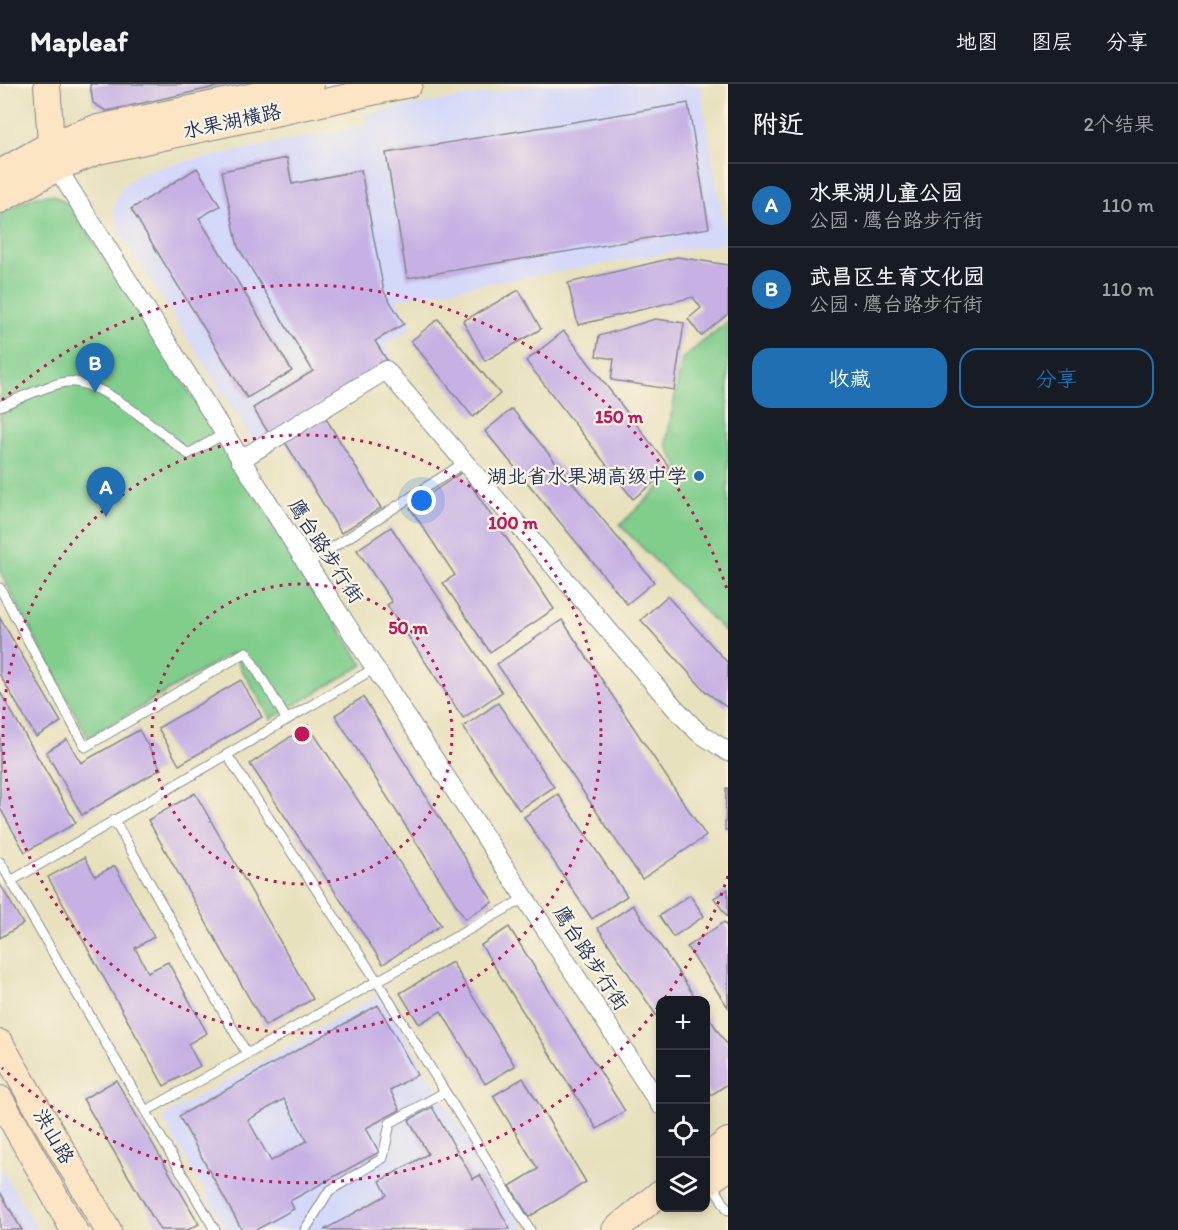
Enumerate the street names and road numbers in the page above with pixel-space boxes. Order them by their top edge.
street label: 水果湖横路 [181,99,284,143]
street label: 鹰台路步行街 [283,494,369,608]
street label: 鹰台路步行街 [548,901,634,1015]
street label: 洪山路 [29,1104,80,1169]

